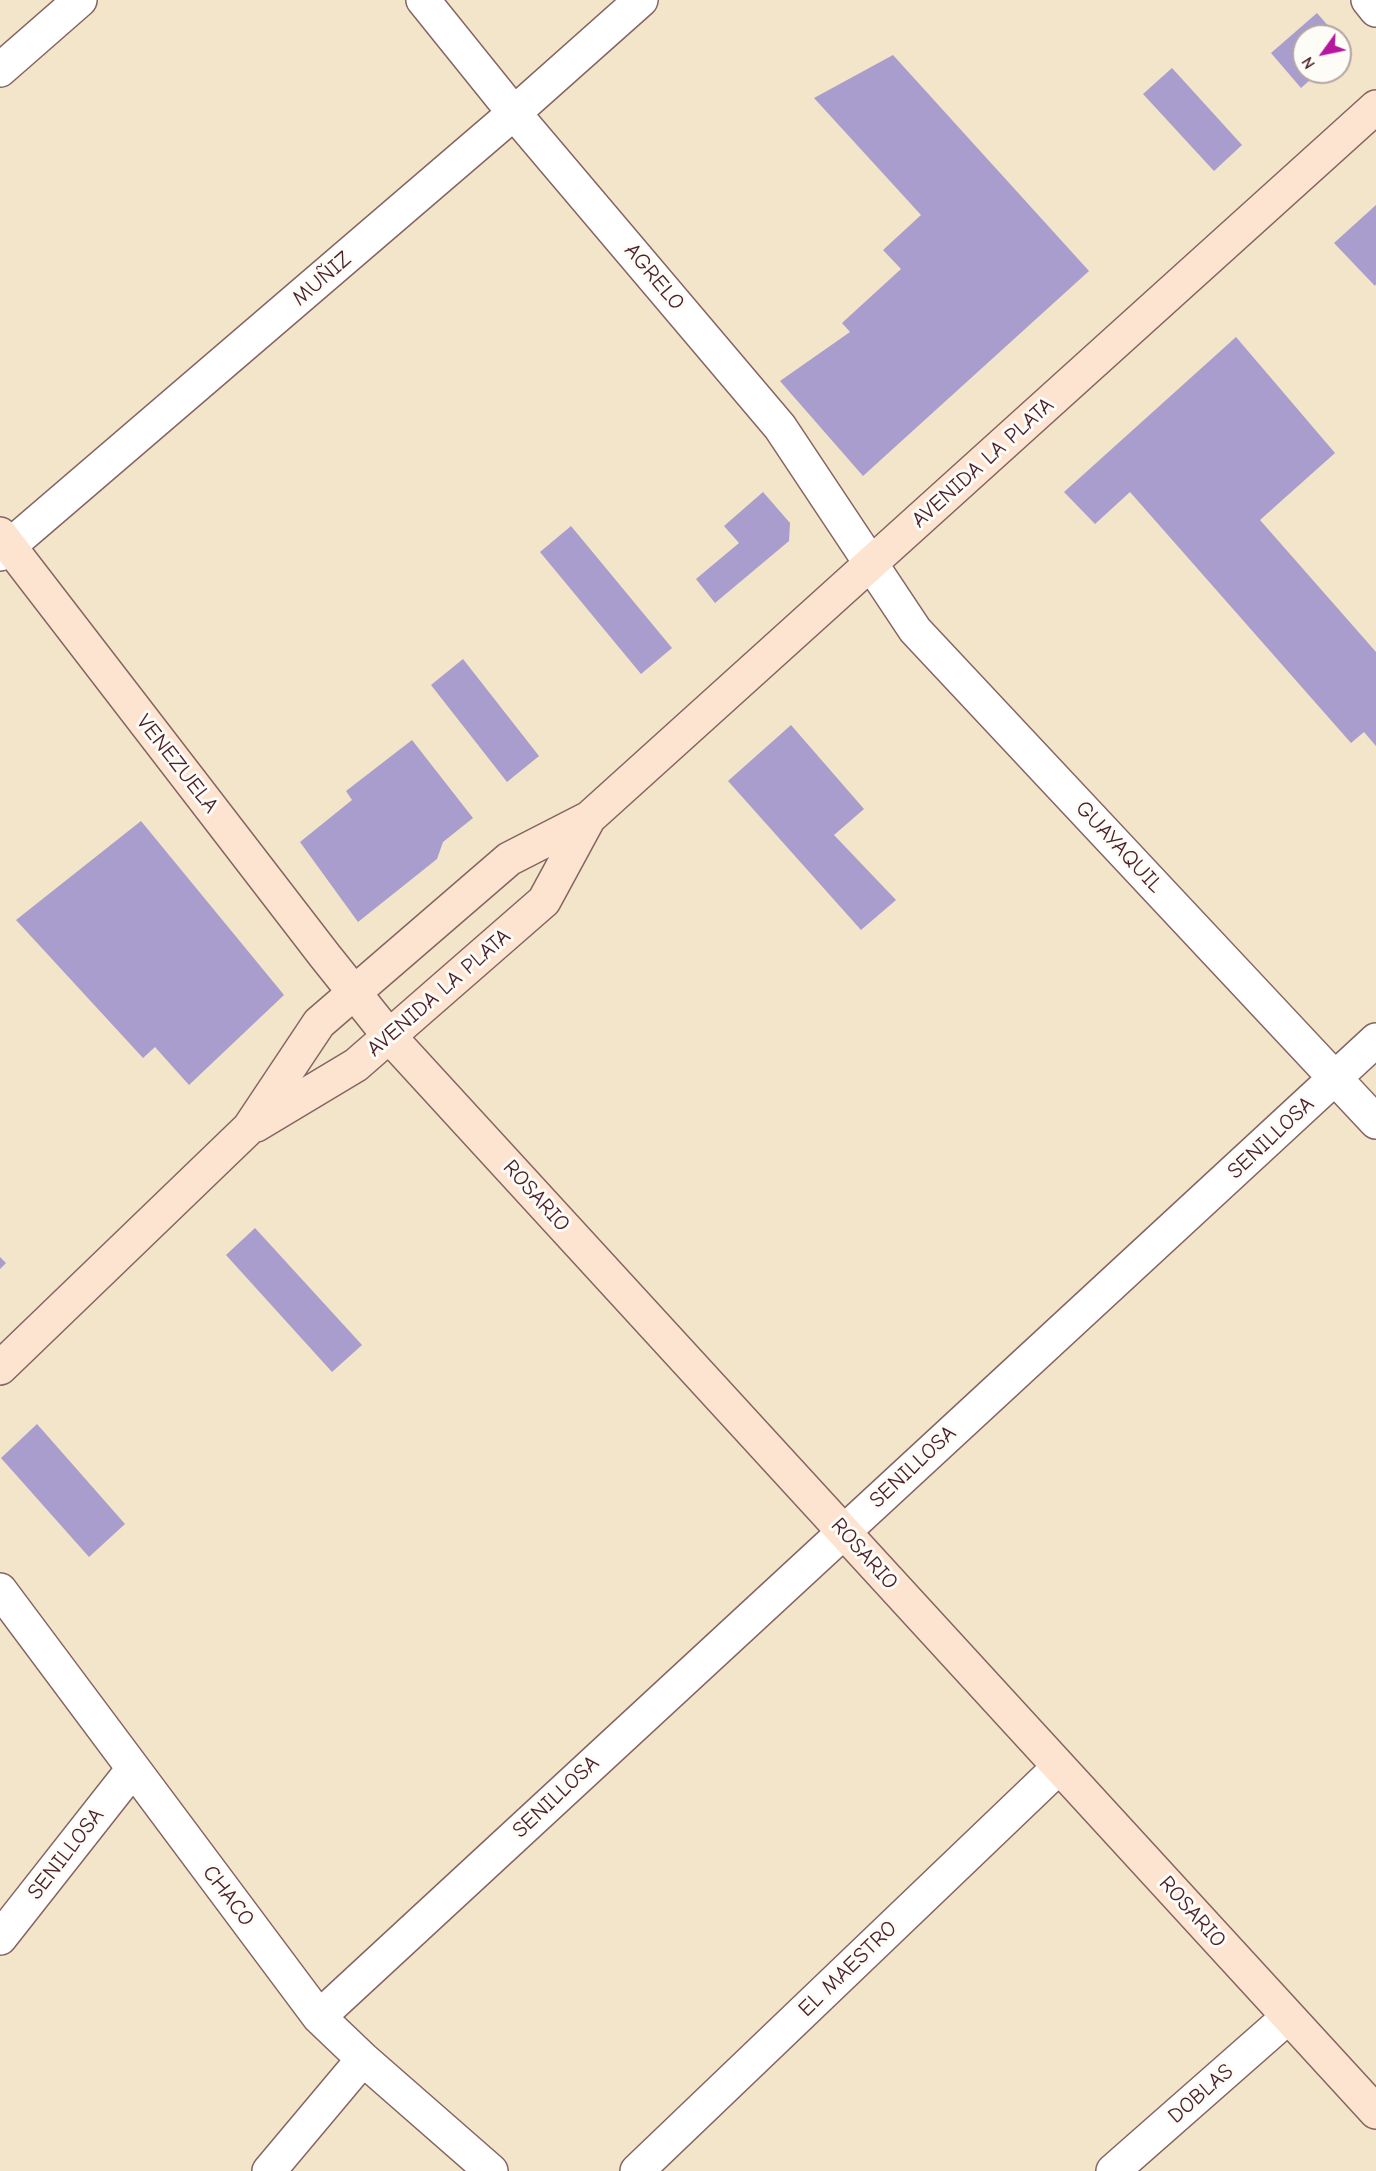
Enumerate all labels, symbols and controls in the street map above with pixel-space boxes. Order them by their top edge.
north arrow [1292,24,1352,84]
text: N [1298,53,1319,72]
street label: AGRELO [618,238,690,316]
street label: MUÑIZ [287,246,357,312]
street label: AVENIDA LA PLATA [907,392,1059,534]
street label: VENEZUELA [130,709,224,819]
street label: GUAYAQUIL [1070,795,1168,899]
street label: AVENIDA LA PLATA [362,923,516,1063]
street label: SENILLOSA [1222,1091,1320,1185]
street label: ROSARIO [497,1155,575,1237]
street label: SENILLOSA [864,1420,962,1514]
street label: ROSARIO [825,1513,903,1595]
street label: SENILLOSA [507,1750,605,1844]
street label: SENILLOSA [22,1803,110,1905]
street label: CHACO [196,1860,260,1932]
street label: ROSARIO [1153,1871,1231,1953]
street label: EL MAESTRO [793,1915,903,2023]
street label: DOBLAS [1163,2059,1239,2129]

